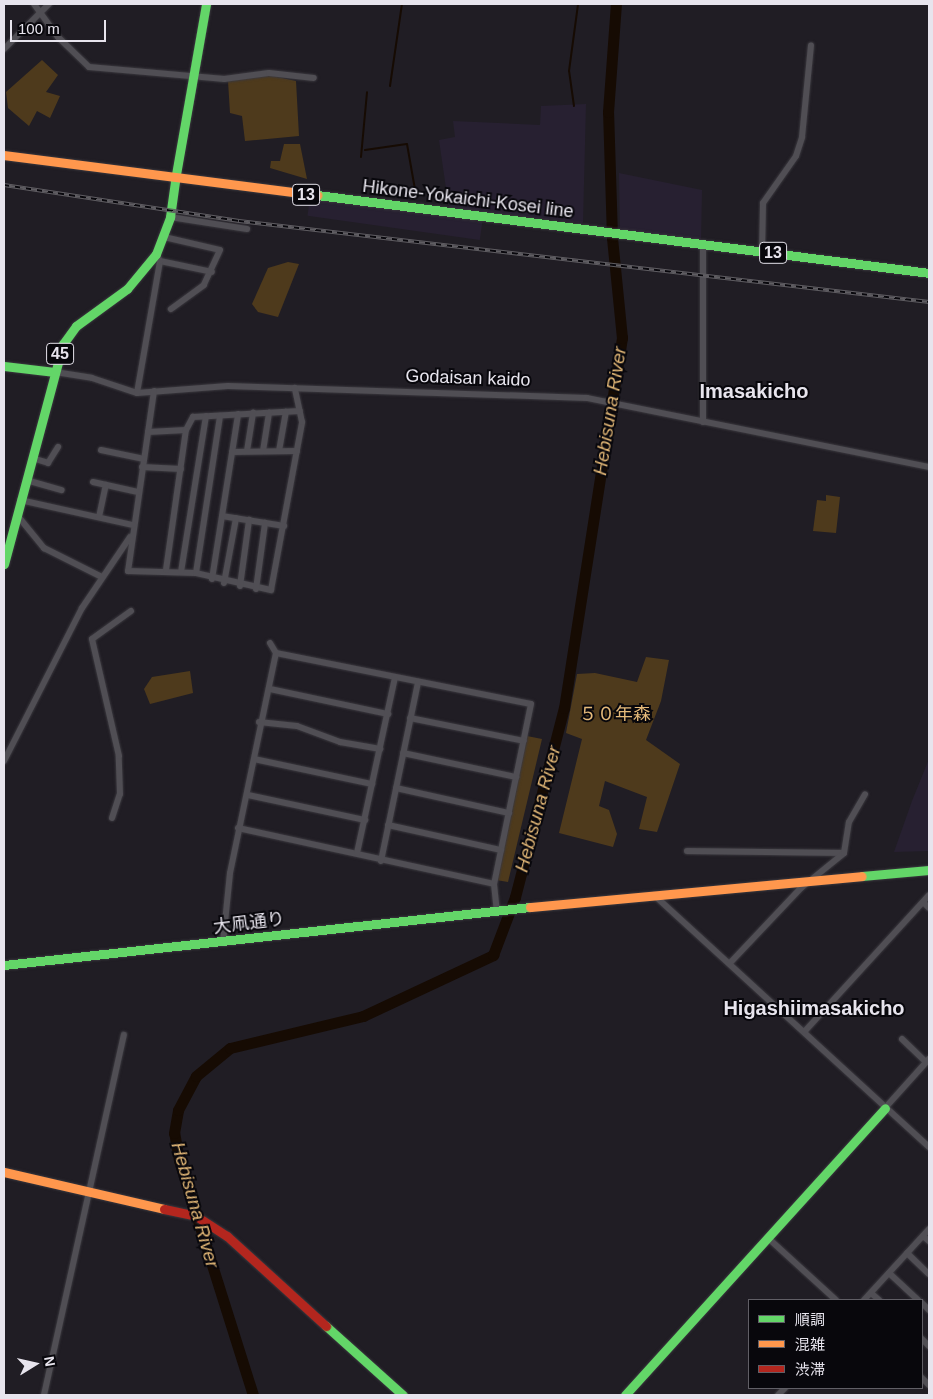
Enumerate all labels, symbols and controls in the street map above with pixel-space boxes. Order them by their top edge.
scale bar [12,10,109,42]
text: 100 m [18,20,60,37]
street label: Hikone-Yokaichi-Kosei line [361,175,575,223]
road number: 13 [291,182,321,208]
road number: 13 [758,240,788,266]
road number: 45 [45,340,75,368]
water label: Hebisuna River [589,345,631,477]
street label: Godaisan kaido [405,365,531,391]
district label: Imasakicho [700,379,808,403]
park label: ５０年森 [579,703,651,725]
water label: Hebisuna River [510,743,566,875]
street label: 大凧通り [212,908,286,938]
district label: Higashiimasakicho [723,996,905,1020]
water label: Hebisuna River [166,1139,224,1271]
legend [748,1299,923,1389]
text: 順調 [795,1311,825,1328]
text: 混雑 [795,1336,825,1353]
north arrow [10,1339,60,1389]
text: N [41,1355,59,1368]
text: 渋滞 [795,1361,825,1378]

